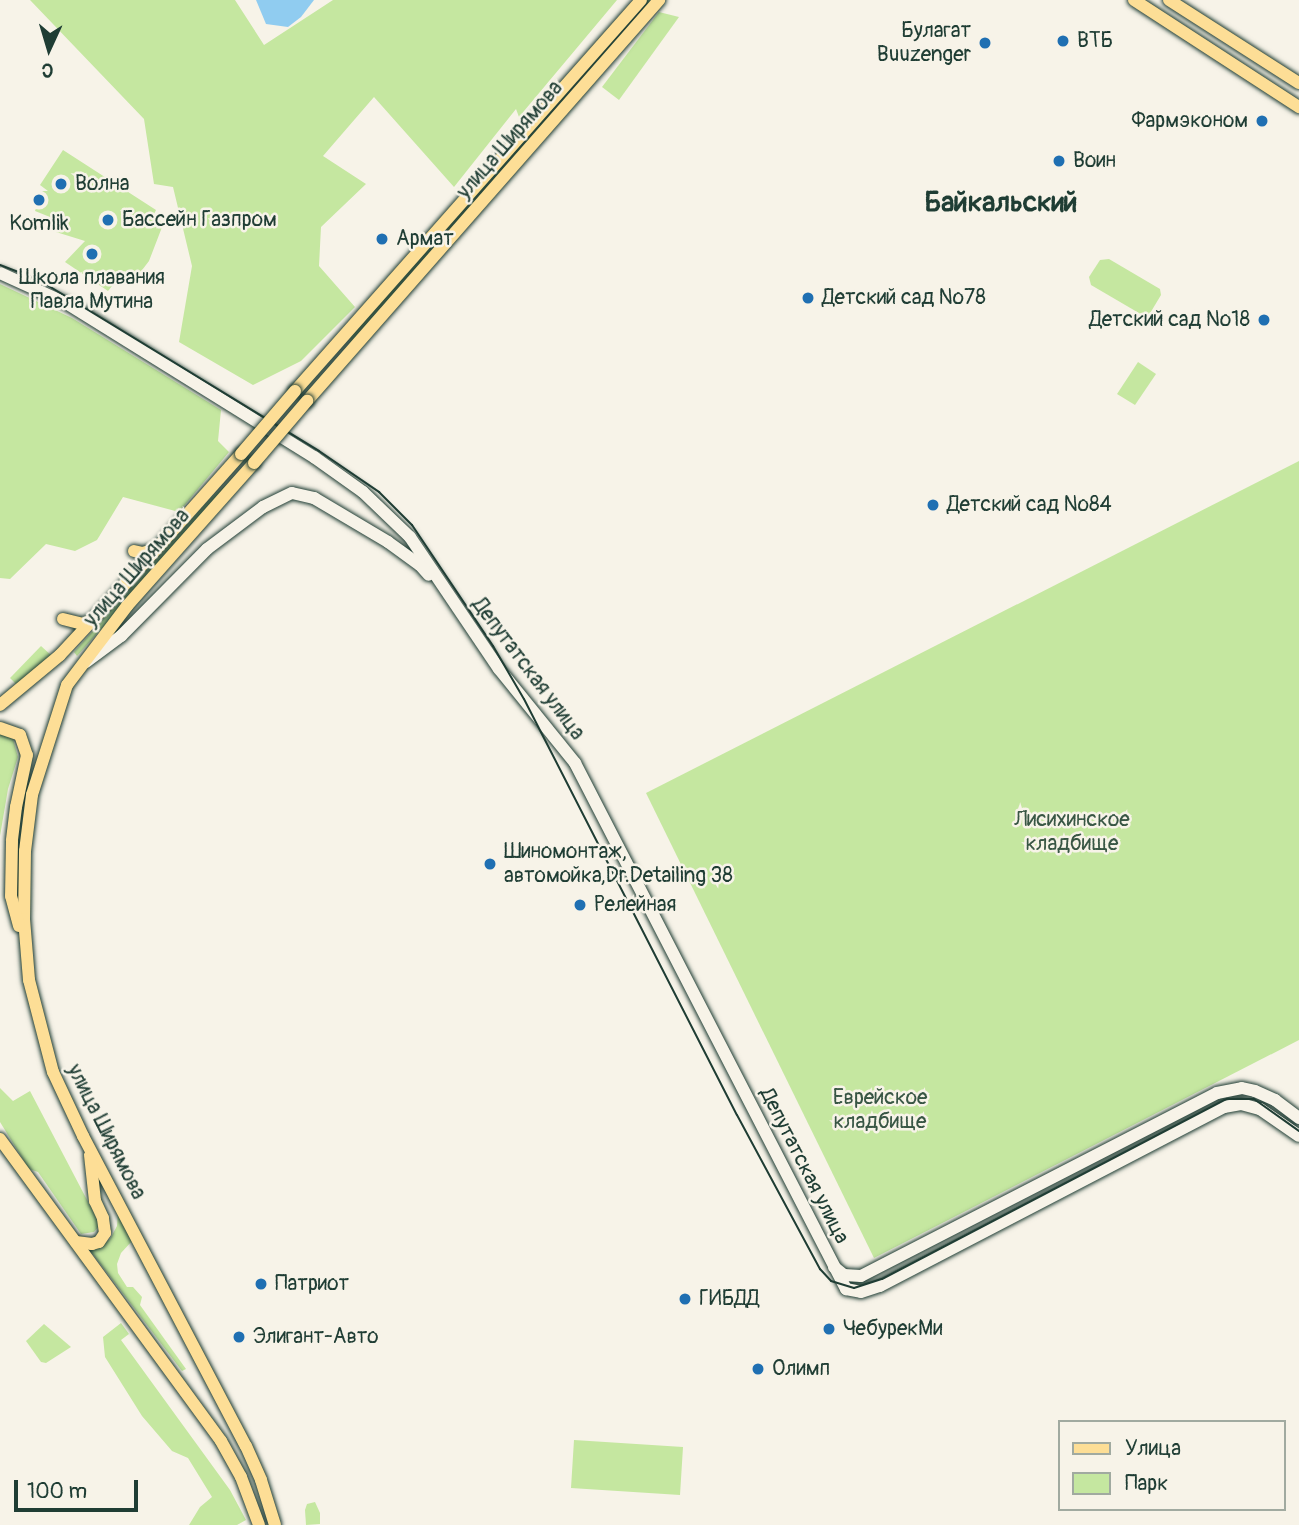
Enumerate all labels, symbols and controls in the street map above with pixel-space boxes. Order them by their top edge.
north arrow [14,14,84,84]
place label: Булагат Buuzenger [877,18,971,68]
place label: ВТБ [1077,28,1113,54]
marker: ВТБ [1055,33,1071,49]
marker: Булагат Buuzenger [977,35,993,51]
text: С [41,58,54,82]
street label: улица Ширямова [452,76,568,204]
place label: Фармэконом [1131,108,1248,134]
marker: Фармэконом [1254,113,1270,129]
place label: Воин [1073,148,1116,174]
marker: Воин [1051,153,1067,169]
place label: Волна [75,171,129,197]
marker: Волна [53,176,69,192]
district label: Байкальский [925,186,1077,220]
marker: Komlik [31,192,47,208]
place label: Бассейн Газпром [122,207,277,233]
place label: Komlik [9,211,69,237]
marker: Бассейн Газпром [100,212,116,228]
place label: Армат [396,226,454,252]
marker: Армат [374,231,390,247]
marker: Школа плавания Павла Мутина [84,246,100,262]
place label: Школа плавания Павла Мутина [19,265,165,315]
place label: Детский сад №78 [822,285,986,311]
marker: Детский сад №78 [800,290,816,306]
place label: Детский сад №18 [1089,307,1250,333]
marker: Детский сад №18 [1256,312,1272,328]
place label: Детский сад №84 [947,492,1112,518]
marker: Детский сад №84 [925,497,941,513]
street label: улица Ширямова [79,504,195,632]
street label: Депутатская улица [466,593,590,745]
park label: Лисихинское кладбище [1014,807,1130,857]
place label: Шиномонтаж, автомойка,Dr.Detailing 38 [504,839,733,889]
marker: Шиномонтаж, автомойка,Dr.Detailing 38 [482,856,498,872]
place label: Релейная [594,892,676,918]
marker: Релейная [572,897,588,913]
street label: улица Ширямова [61,1060,151,1204]
street label: Депутатская улица [754,1084,854,1248]
park label: Еврейское кладбище [833,1085,927,1135]
place label: Патриот [275,1271,349,1297]
marker: Патриот [253,1276,269,1292]
place label: ГИБДД [699,1286,759,1312]
marker: ГИБДД [677,1291,693,1307]
place label: ЧебурекМи [843,1316,943,1342]
marker: ЧебурекМи [821,1321,837,1337]
place label: Элигант-Авто [253,1324,379,1350]
marker: Элигант-Авто [231,1329,247,1345]
place label: Олимп [772,1356,830,1382]
marker: Олимп [750,1361,766,1377]
legend [1058,1420,1285,1511]
text: Улица [1125,1435,1181,1462]
scale bar [18,1466,142,1510]
text: Парк [1125,1470,1168,1497]
text: 100 m [27,1478,87,1505]

